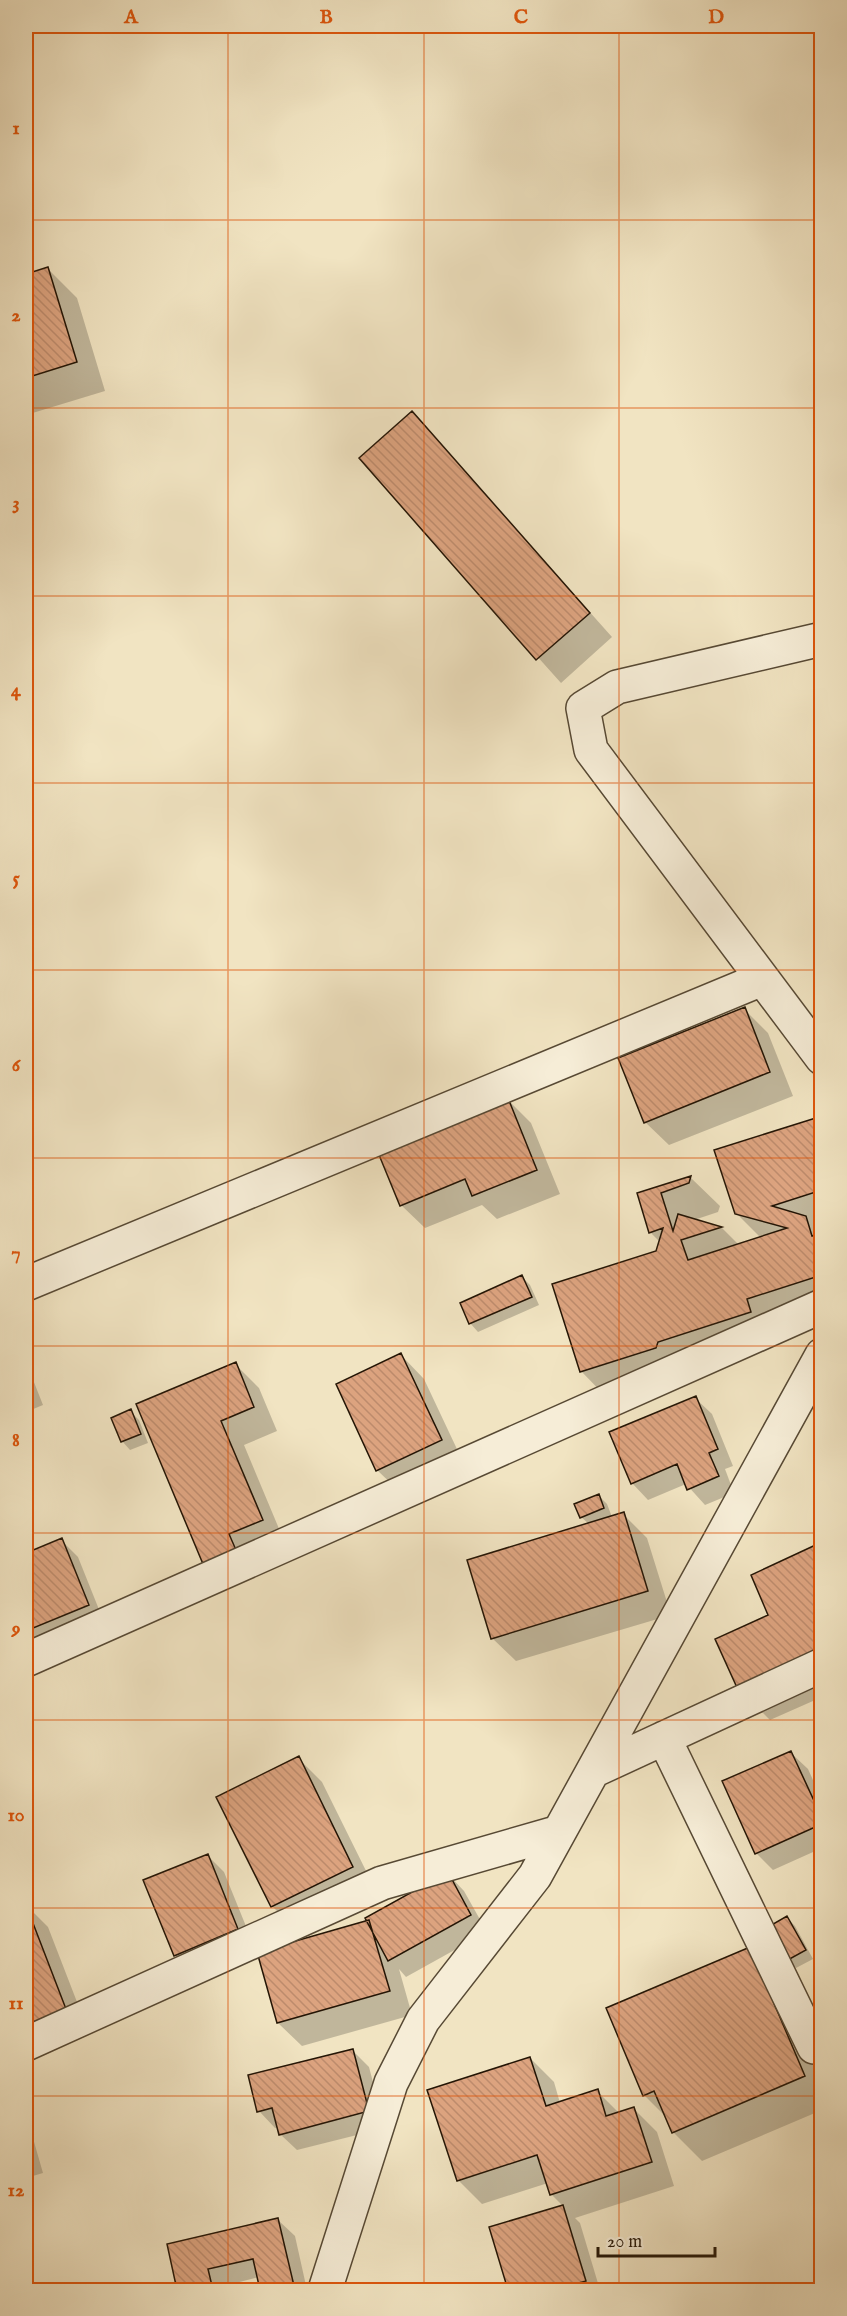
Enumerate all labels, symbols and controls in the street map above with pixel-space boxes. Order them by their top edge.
text: A [123,5,139,30]
text: B [319,5,333,30]
text: C [514,5,528,30]
text: D [708,5,724,30]
text: 1 [12,116,20,141]
text: 2 [11,303,21,328]
text: 3 [12,491,20,516]
text: 4 [11,678,22,703]
text: 5 [12,866,20,891]
text: 6 [12,1053,22,1078]
text: 7 [11,1241,21,1266]
text: 8 [12,1428,20,1453]
text: 9 [11,1616,21,1641]
text: 10 [7,1803,25,1828]
text: 11 [9,1991,23,2016]
text: 12 [8,2178,25,2203]
scale bar [598,2220,715,2258]
text: 20 m [607,2231,642,2254]

